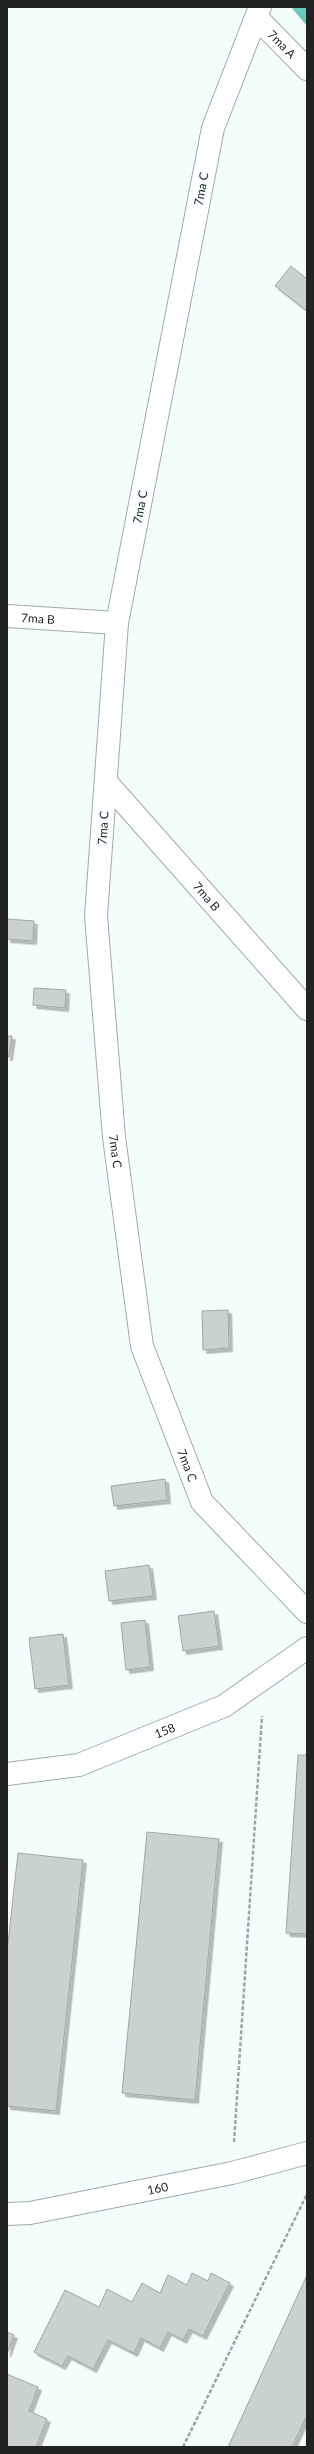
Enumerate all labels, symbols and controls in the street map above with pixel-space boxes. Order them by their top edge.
street label: 7ma A [265,26,300,62]
street label: 7ma C [190,171,212,207]
street label: 7ma C [129,489,151,525]
street label: 7ma B [21,609,55,627]
street label: 7ma C [94,811,112,845]
street label: 7ma B [190,879,224,914]
street label: 7ma C [106,1134,126,1169]
street label: 7ma C [175,1447,201,1484]
street label: 158 [152,1719,177,1741]
street label: 160 [146,2178,169,2197]

